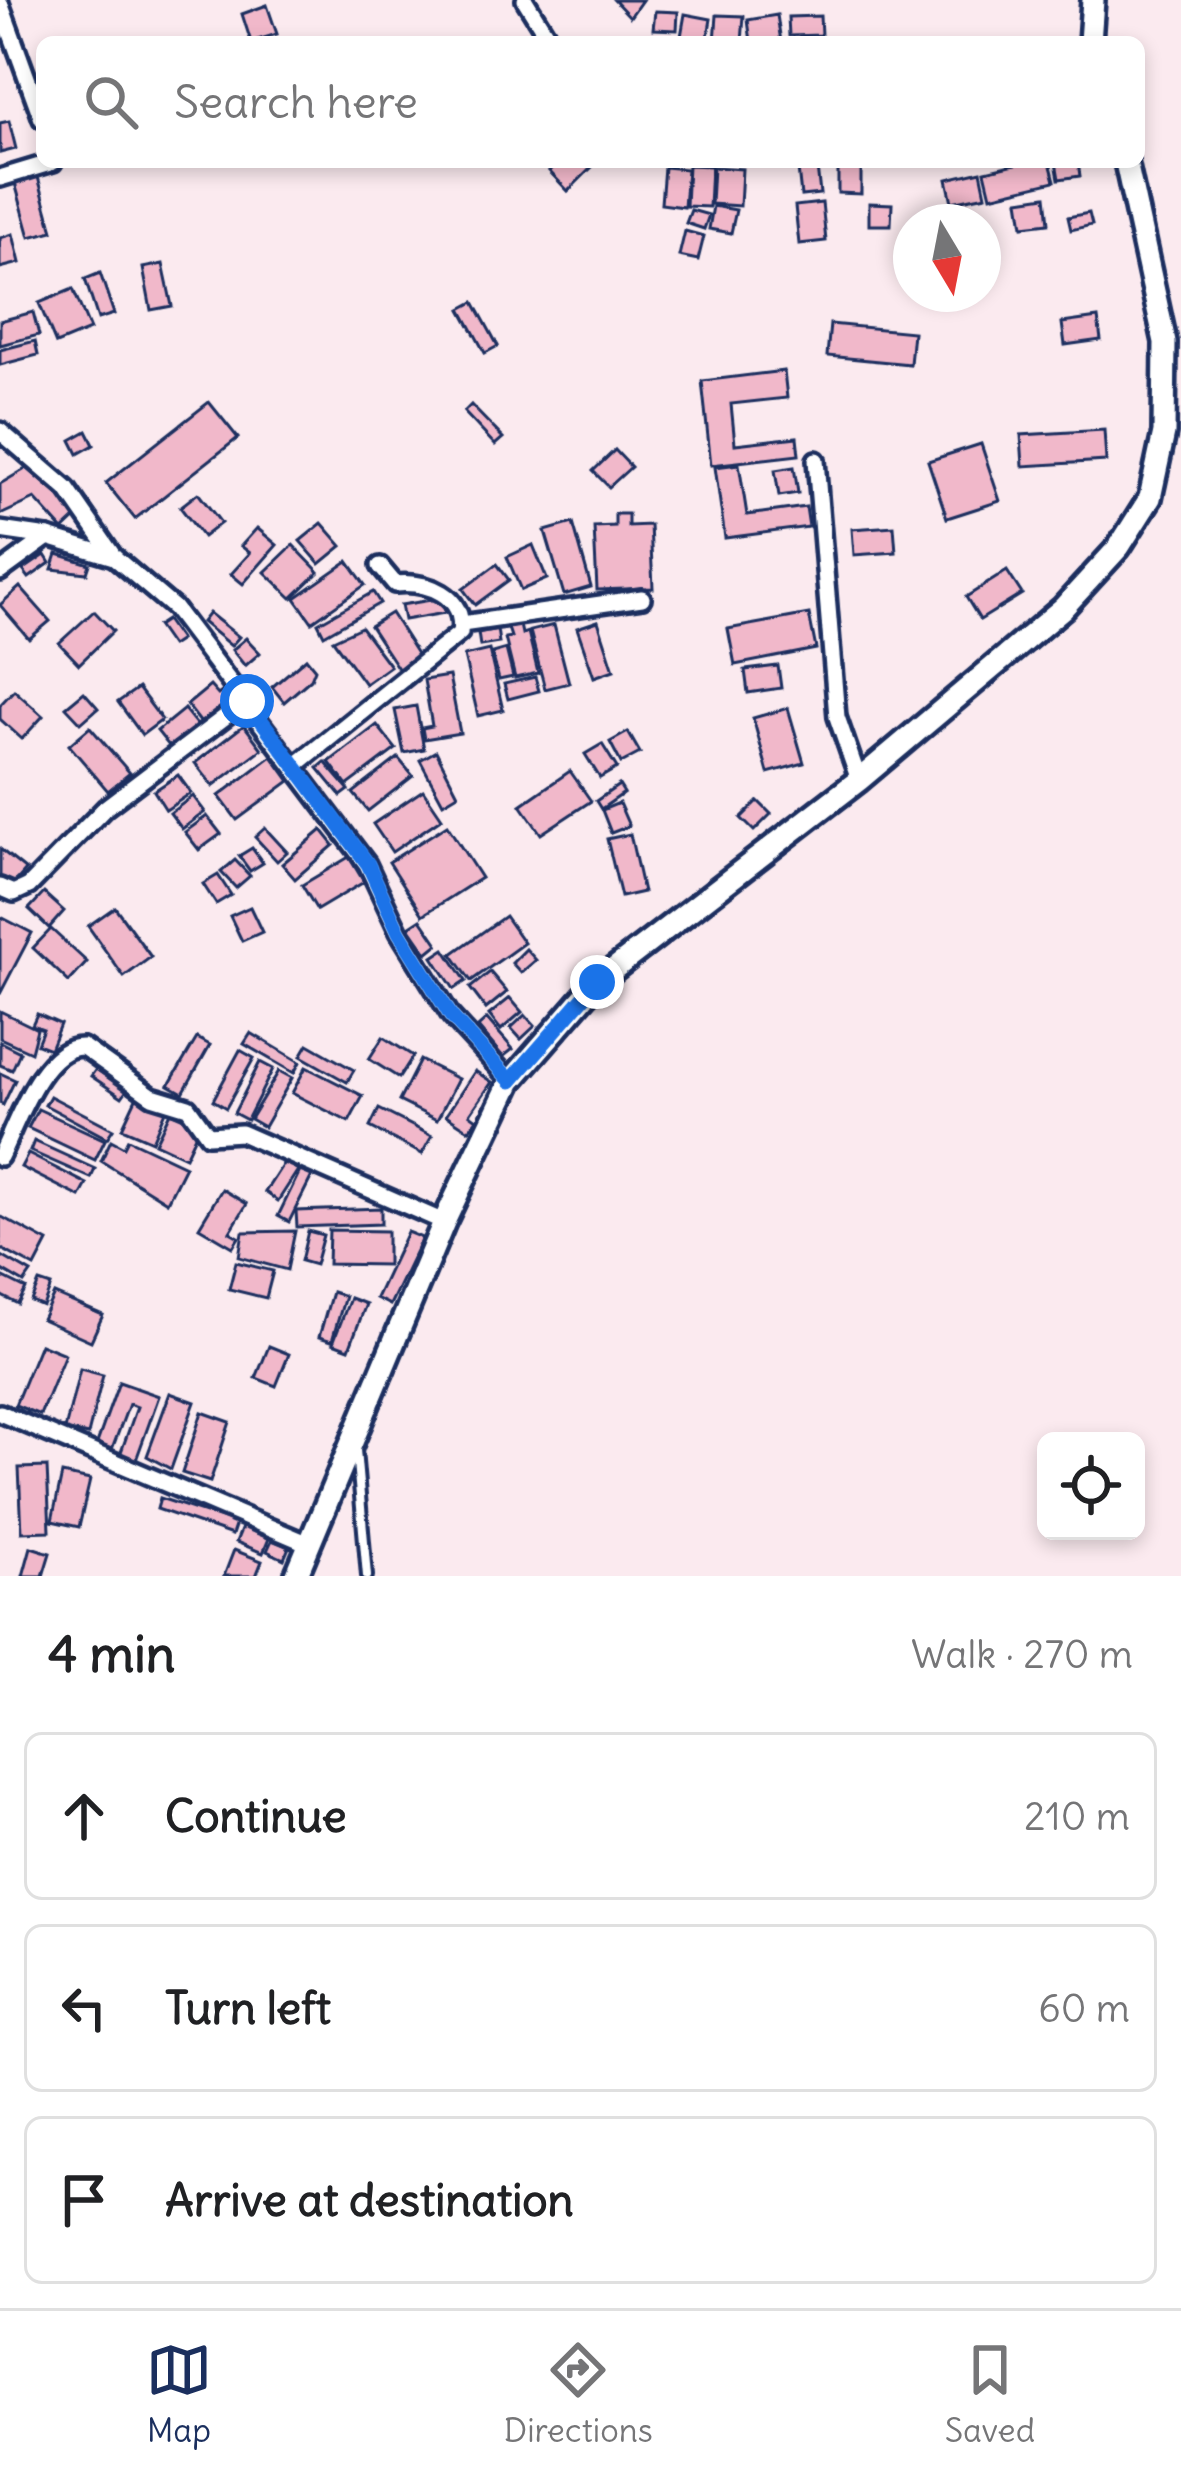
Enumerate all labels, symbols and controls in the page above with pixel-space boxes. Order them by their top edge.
search box [36,36,1145,168]
icon: search [78,69,144,135]
text: Search here [174,74,418,130]
north arrow [893,204,1001,312]
route start [220,674,274,728]
route end [570,955,624,1009]
map controls [1037,1432,1145,1540]
button: locate [1037,1432,1145,1540]
text: 4 min [48,1622,175,1686]
text: Walk · 270 m [911,1630,1133,1679]
icon: ahead [51,1783,117,1849]
text: Continue [165,1788,347,1844]
text: 210 m [1024,1792,1130,1841]
icon: left [51,1975,117,2041]
text: Turn left [165,1980,331,2036]
text: 60 m [1038,1984,1130,2033]
icon: arrive [51,2167,117,2233]
text: Arrive at destination [165,2172,574,2228]
tab: Map [146,2337,212,2451]
tab: Directions [504,2337,653,2451]
tab: Saved [945,2337,1035,2451]

